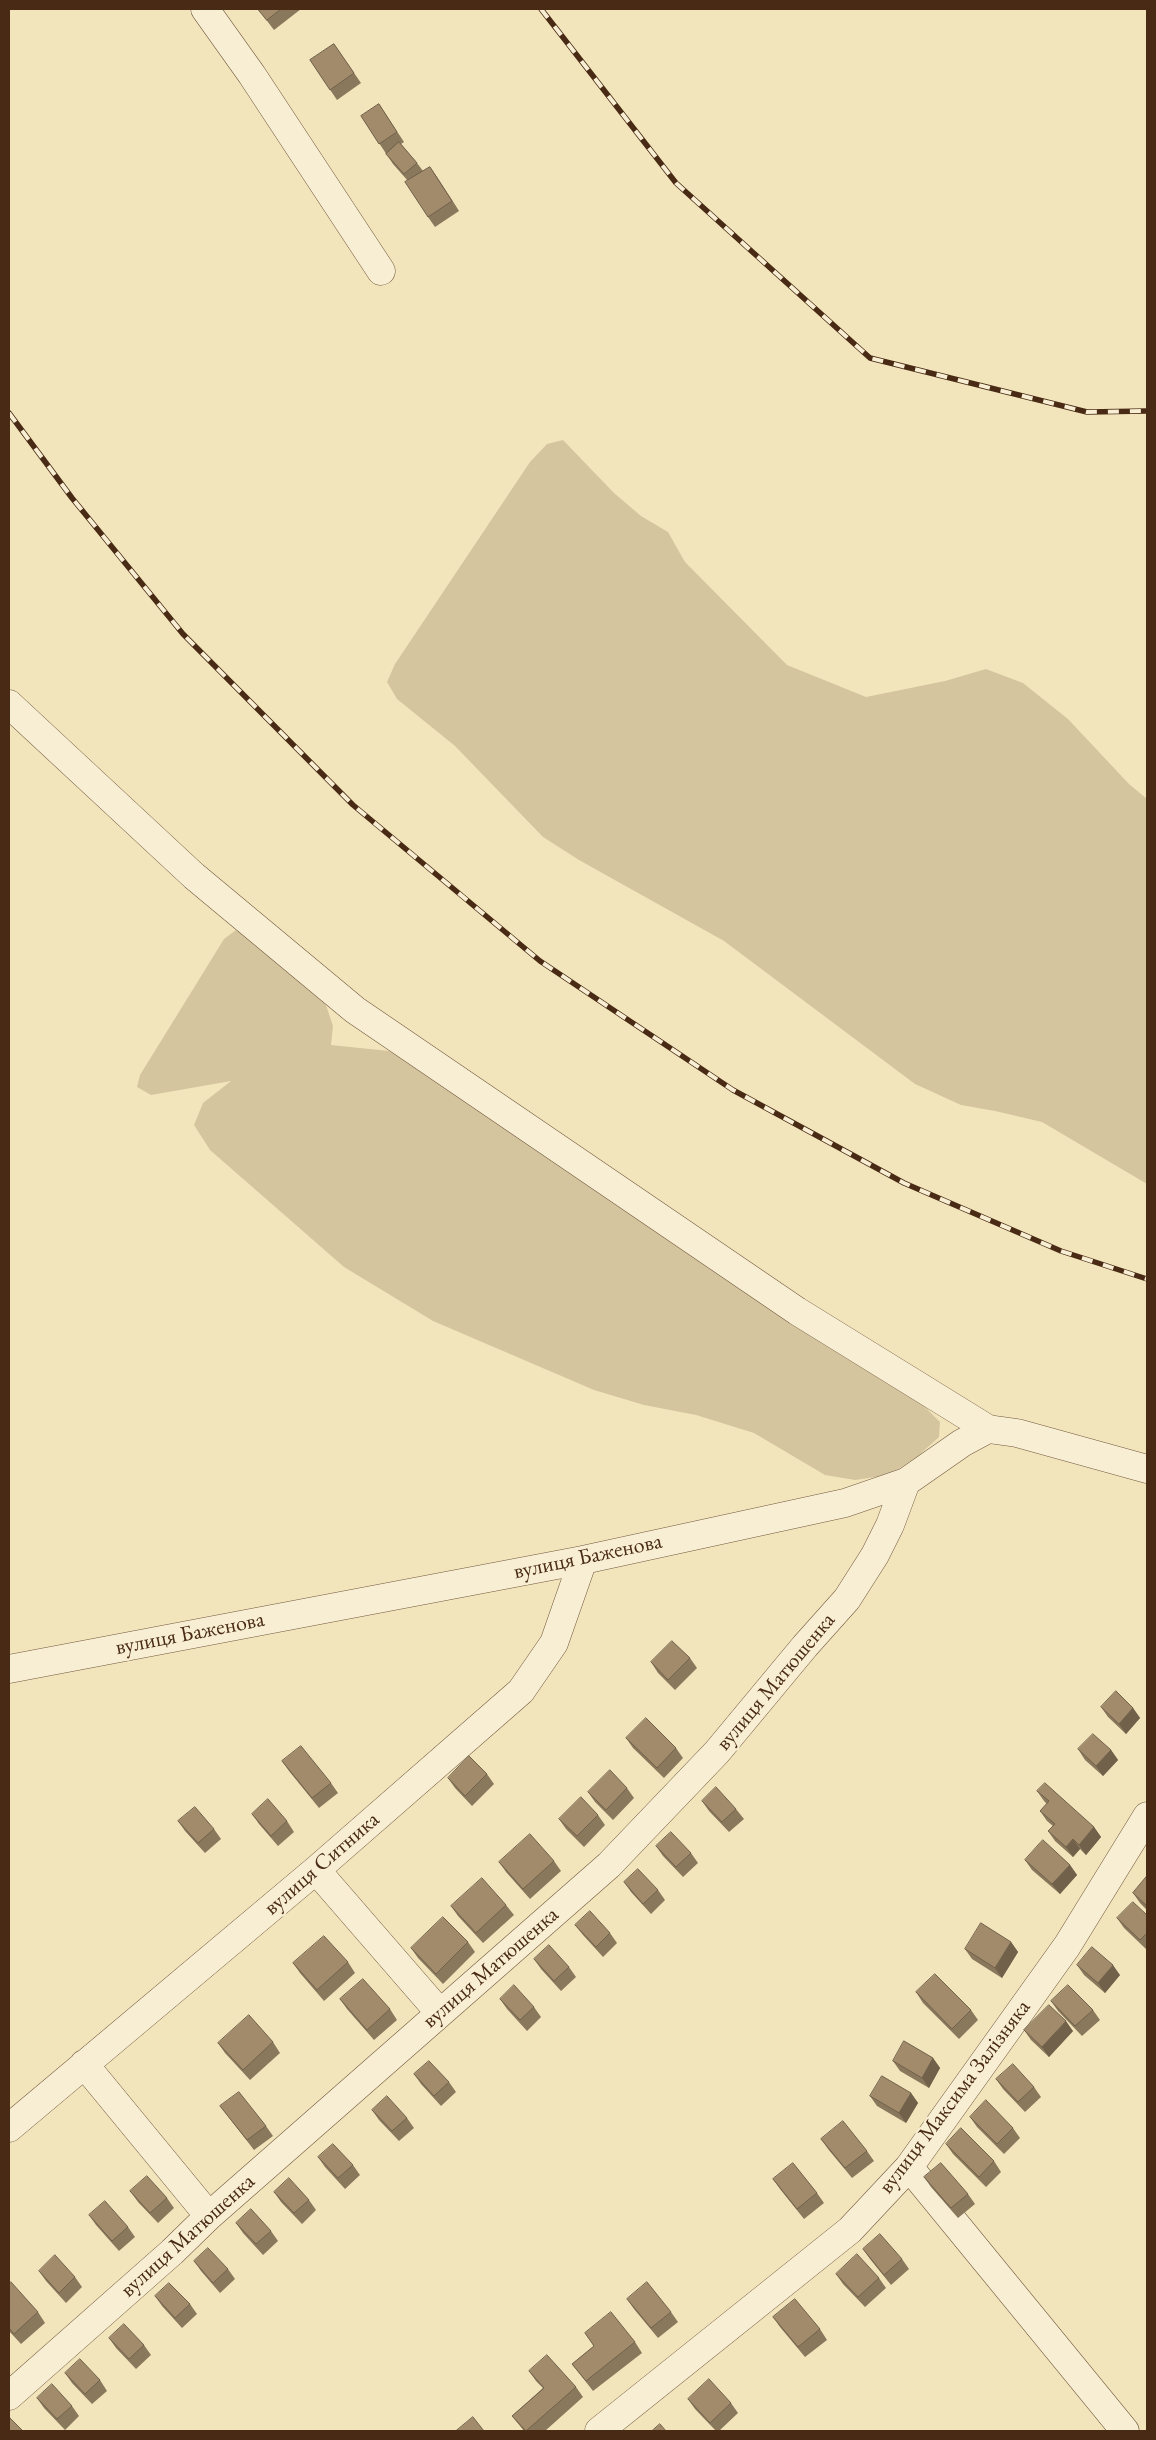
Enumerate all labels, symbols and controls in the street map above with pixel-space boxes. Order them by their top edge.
street label: вулиця Баженова [511,1528,665,1586]
street label: вулиця Баженова [113,1607,267,1661]
street label: вулиця Матюшенка [711,1608,841,1756]
street label: вулиця Ситника [259,1807,385,1921]
street label: вулиця Матюшенка [418,1902,564,2034]
street label: вулиця Максима Залізняка [873,1995,1037,2199]
street label: вулиця Матюшенка [115,2169,261,2303]

